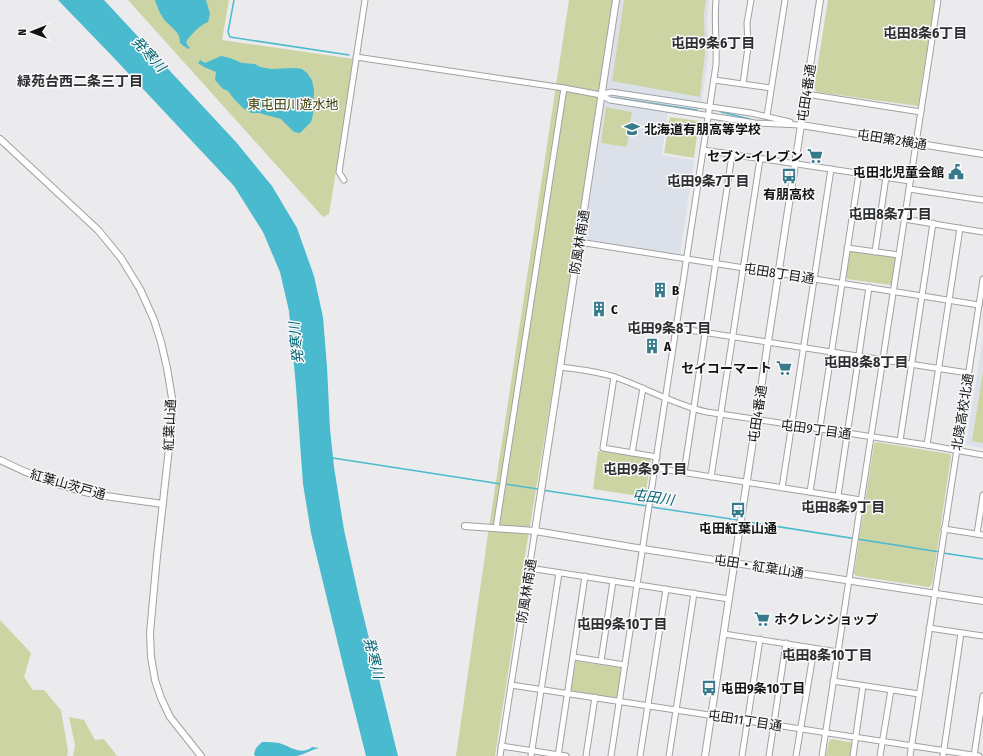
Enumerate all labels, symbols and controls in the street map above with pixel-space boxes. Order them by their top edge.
north arrow [12,12,52,52]
district label: 屯田8条6丁目 [883,25,967,42]
text: N [16,29,29,36]
water label: 発寒川 [128,33,171,77]
district label: 屯田9条6丁目 [671,35,755,52]
street label: 屯田4番通 [795,63,818,123]
district label: 緑苑台西二条三丁目 [17,73,143,90]
park label: 東屯田川遊水地 [247,97,339,112]
school or university icon: 北海道有朋高等学校 [623,120,641,138]
place label: 北海道有朋高等学校 [644,122,761,137]
street label: 屯田第2横通 [856,127,928,152]
supermarket icon: セブン-イレブン [806,147,824,165]
place label: セブン-イレブン [707,149,803,164]
public building icon: 屯田北児童会館 [947,163,965,181]
place label: 屯田北児童会館 [853,165,944,180]
bus stop icon: 有朋高校 [780,167,798,185]
district label: 屯田9条7丁目 [666,173,750,190]
place label: 有朋高校 [763,187,815,202]
district label: 屯田8条7丁目 [848,206,932,223]
street label: 防風林南通 [567,209,592,275]
street label: 屯田8丁目通 [742,260,815,286]
building icon: B [651,281,669,299]
place label: B [672,283,679,298]
building icon: C [590,300,608,318]
place label: C [611,302,618,317]
water label: 発寒川 [286,319,307,365]
district label: 屯田9条8丁目 [627,320,711,337]
building icon: A [643,337,661,355]
place label: A [663,339,672,354]
district label: 屯田8条8丁目 [824,354,908,371]
supermarket icon: セイコーマート [775,359,793,377]
place label: セイコーマート [681,361,772,376]
street label: 北陵高校北通 [949,372,976,452]
street label: 屯田4番通 [746,384,769,444]
street label: 紅葉山通 [161,399,178,451]
street label: 屯田9丁目通 [780,417,852,442]
district label: 屯田9条9丁目 [603,461,687,478]
street label: 紅葉山茨戸通 [28,467,107,502]
water label: 屯田川 [631,486,677,509]
district label: 屯田8条9丁目 [801,499,885,516]
bus stop icon: 屯田紅葉山通 [729,501,747,519]
place label: 屯田紅葉山通 [699,521,777,536]
street label: 屯田・紅葉山通 [713,552,805,581]
street label: 防風林南通 [514,558,539,624]
supermarket icon: ホクレンショップ [753,610,771,628]
place label: ホクレンショップ [774,612,878,627]
district label: 屯田9条10丁目 [577,616,667,633]
water label: 発寒川 [360,636,387,682]
district label: 屯田8条10丁目 [782,647,872,664]
bus stop icon: 屯田9条10丁目 [700,679,718,697]
place label: 屯田9条10丁目 [721,681,805,696]
street label: 屯田11丁目通 [707,707,783,734]

